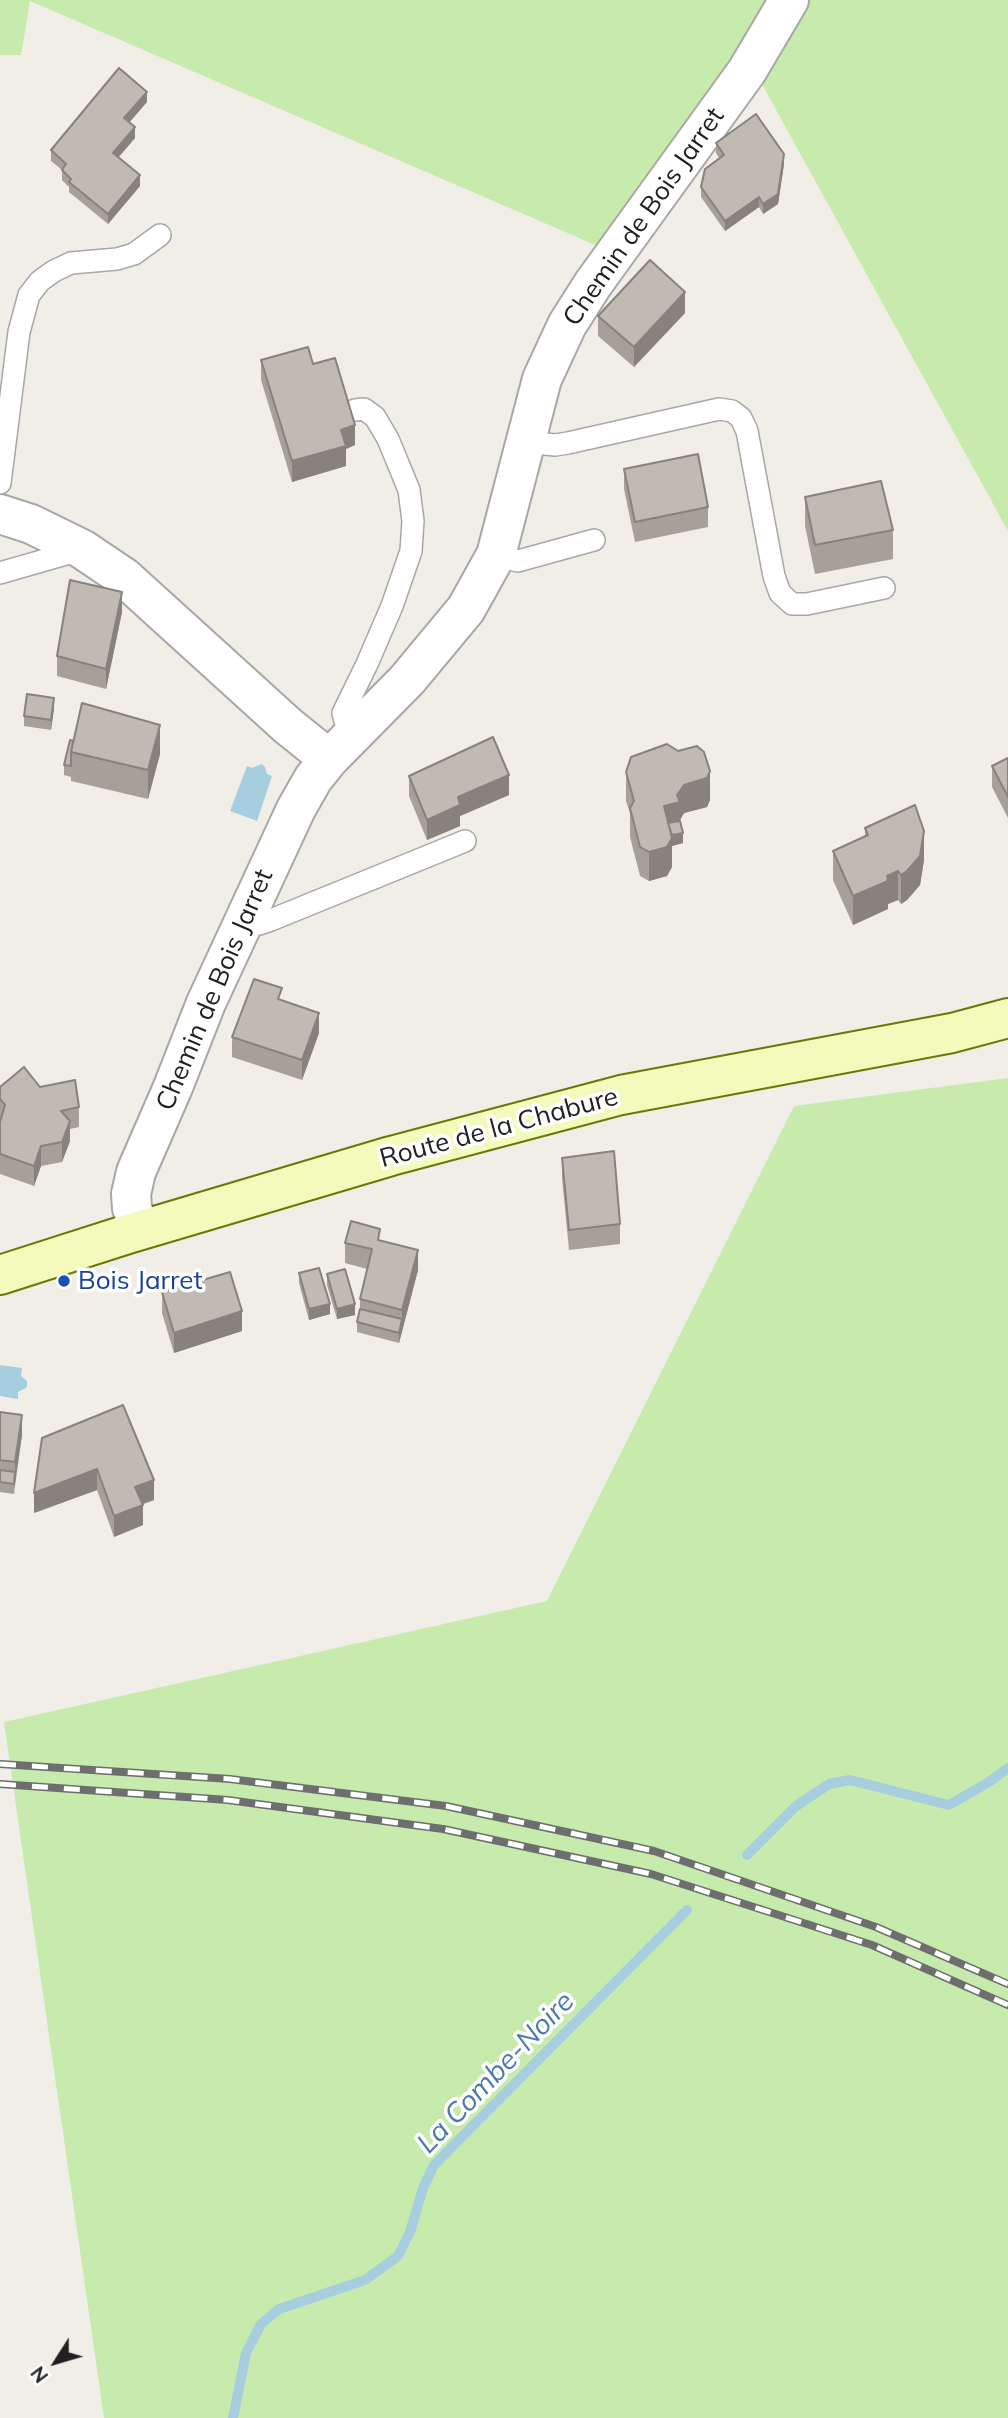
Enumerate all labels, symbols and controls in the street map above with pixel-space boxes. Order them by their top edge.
street label: Chemin de Bois Jarret [557,102,731,332]
street label: Chemin de Bois Jarret [150,865,280,1115]
street label: Route de la Chabure [377,1081,621,1175]
place label: Bois Jarret [78,1265,202,1297]
marker: Bois Jarret [56,1273,72,1289]
water label: La Combe-Noire [411,1985,581,2161]
north arrow [21,2327,91,2397]
text: N [25,2362,53,2388]

